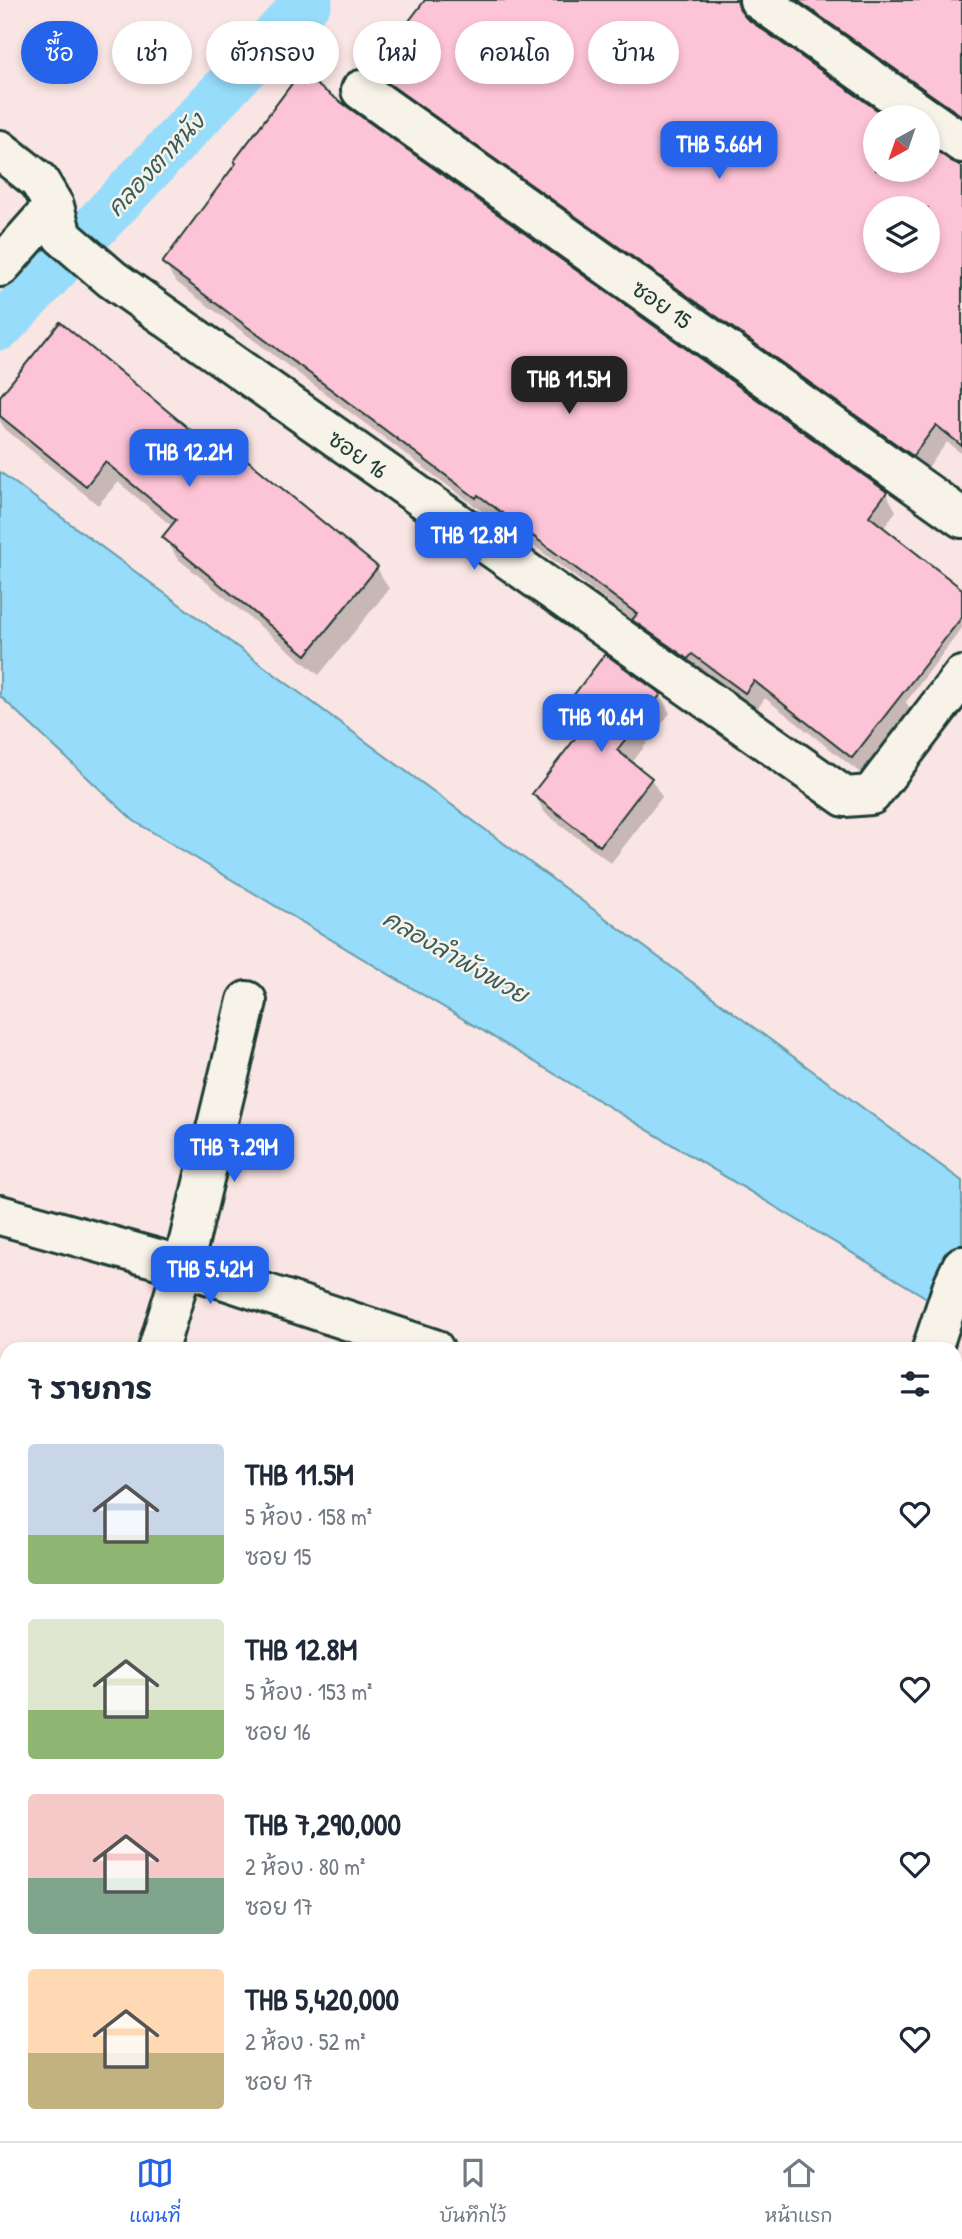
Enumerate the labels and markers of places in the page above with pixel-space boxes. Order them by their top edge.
pin: THB 5.66M [639,122,799,181]
pin: THB 11.5M [489,356,649,416]
pin: THB 12.2M [109,430,269,489]
pin: THB 12.8M [394,512,554,572]
pin: THB 10.6M [521,694,681,754]
pin: THB 7.29M [154,1124,314,1184]
pin: THB 5.42M [130,1246,290,1306]

